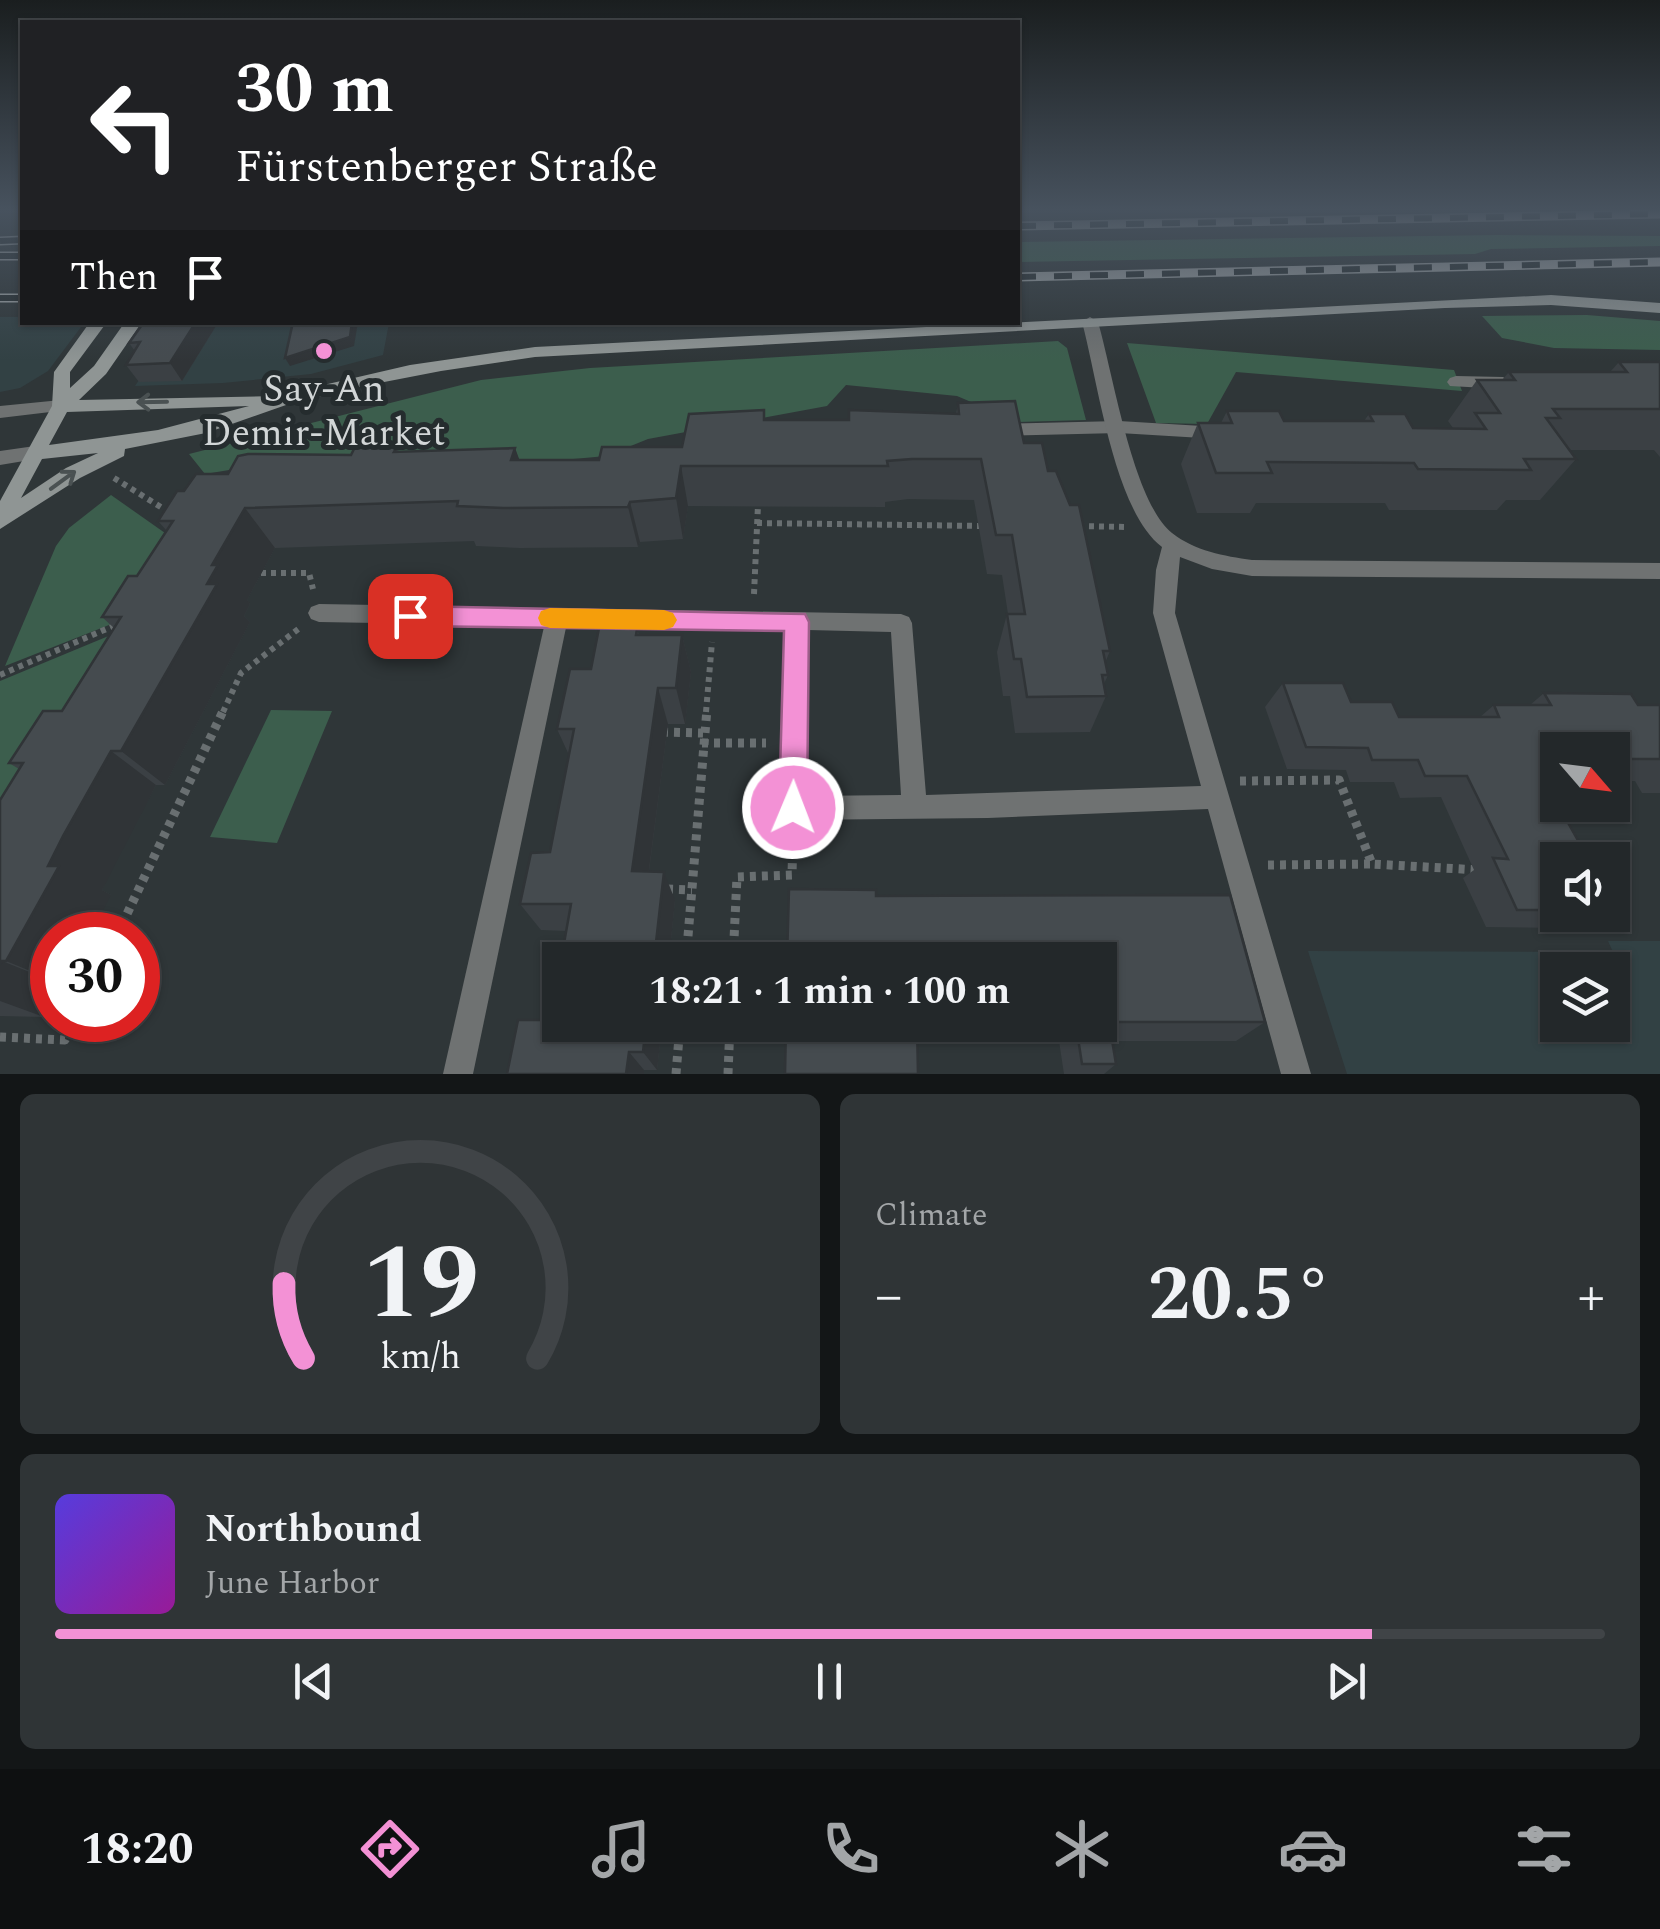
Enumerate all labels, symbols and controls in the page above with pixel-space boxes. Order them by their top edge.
text: 30 m [235,37,394,143]
icon: left [70,60,200,190]
text: Fürstenberger Straße [235,133,658,202]
text: Then [70,249,158,307]
icon: arrive [178,250,233,305]
marker: Say-An Demir-Market [313,340,335,362]
place label: Say-An Demir-Market [202,361,446,463]
one-way arrow [137,392,169,411]
one-way arrow [49,470,76,491]
pin [368,574,453,659]
icon: arrive [383,589,438,644]
north arrow [1540,732,1630,822]
map controls [1540,732,1630,1042]
position arrow [741,756,845,860]
button: sound [1540,842,1630,932]
speed limit sign: 30 [30,912,160,1042]
button: layers [1540,952,1630,1042]
text: 18:21 · 1 min · 100 m [649,963,1010,1021]
text: Climate [875,1191,987,1240]
text: 19 [362,1206,478,1364]
text: 20.5° [1148,1239,1332,1353]
text: − [875,1255,903,1338]
text: + [1577,1255,1605,1338]
text: km/h [380,1330,460,1385]
text: Northbound [205,1501,422,1559]
text: June Harbor [205,1559,380,1608]
icon: previous [286,1654,341,1709]
icon: pause [802,1654,857,1709]
icon: next [1319,1654,1374,1709]
icon: directions [355,1814,425,1884]
icon: music [586,1814,656,1884]
icon: phone [816,1814,886,1884]
icon: climate [1047,1814,1117,1884]
icon: car [1278,1814,1348,1884]
icon: filters [1509,1814,1579,1884]
text: 18:20 [80,1815,194,1884]

